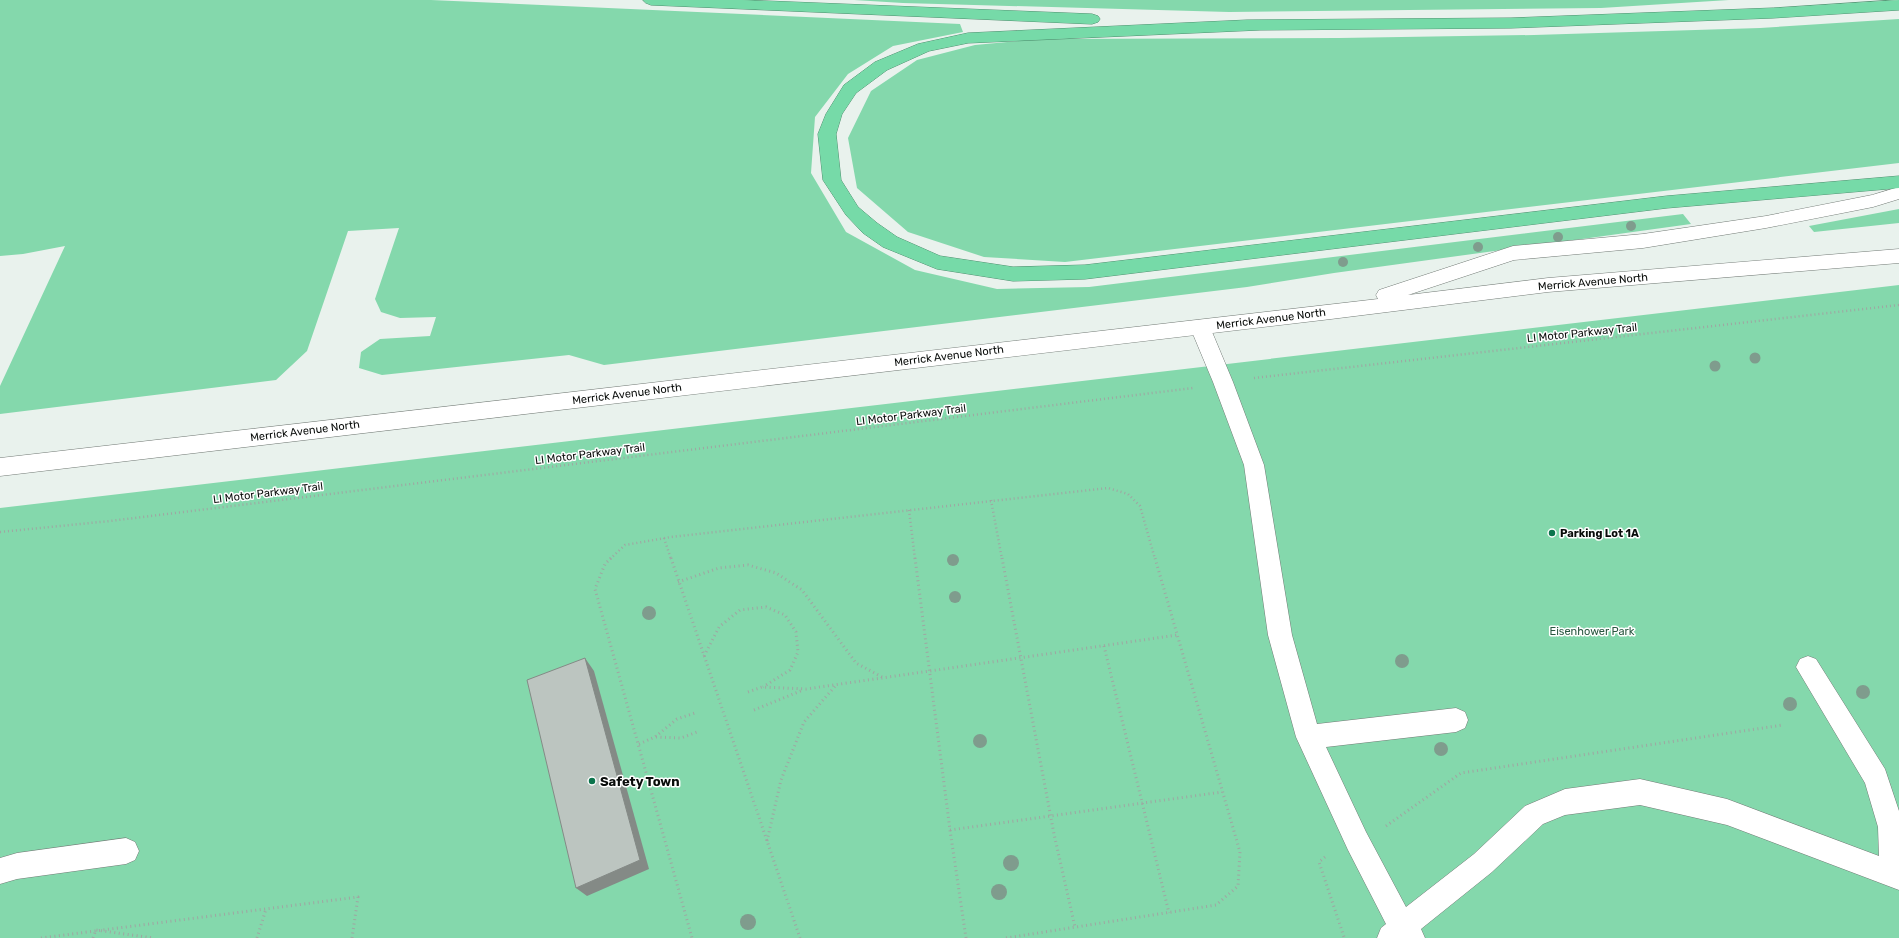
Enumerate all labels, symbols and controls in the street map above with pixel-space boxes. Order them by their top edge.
street label: Merrick Avenue North [1537,271,1649,293]
street label: Merrick Avenue North [1215,306,1327,332]
street label: LI Motor Parkway Trail [1526,321,1638,345]
street label: Merrick Avenue North [893,343,1005,369]
street label: Merrick Avenue North [571,381,683,407]
street label: LI Motor Parkway Trail [855,402,967,428]
street label: Merrick Avenue North [249,418,361,444]
street label: LI Motor Parkway Trail [534,441,646,467]
street label: LI Motor Parkway Trail [212,480,324,506]
place label: Parking Lot 1A [1560,527,1639,540]
marker: Parking Lot 1A [1547,528,1557,538]
park label: Eisenhower Park [1550,625,1635,638]
place label: Safety Town [600,774,680,789]
marker: Safety Town [587,776,597,786]

